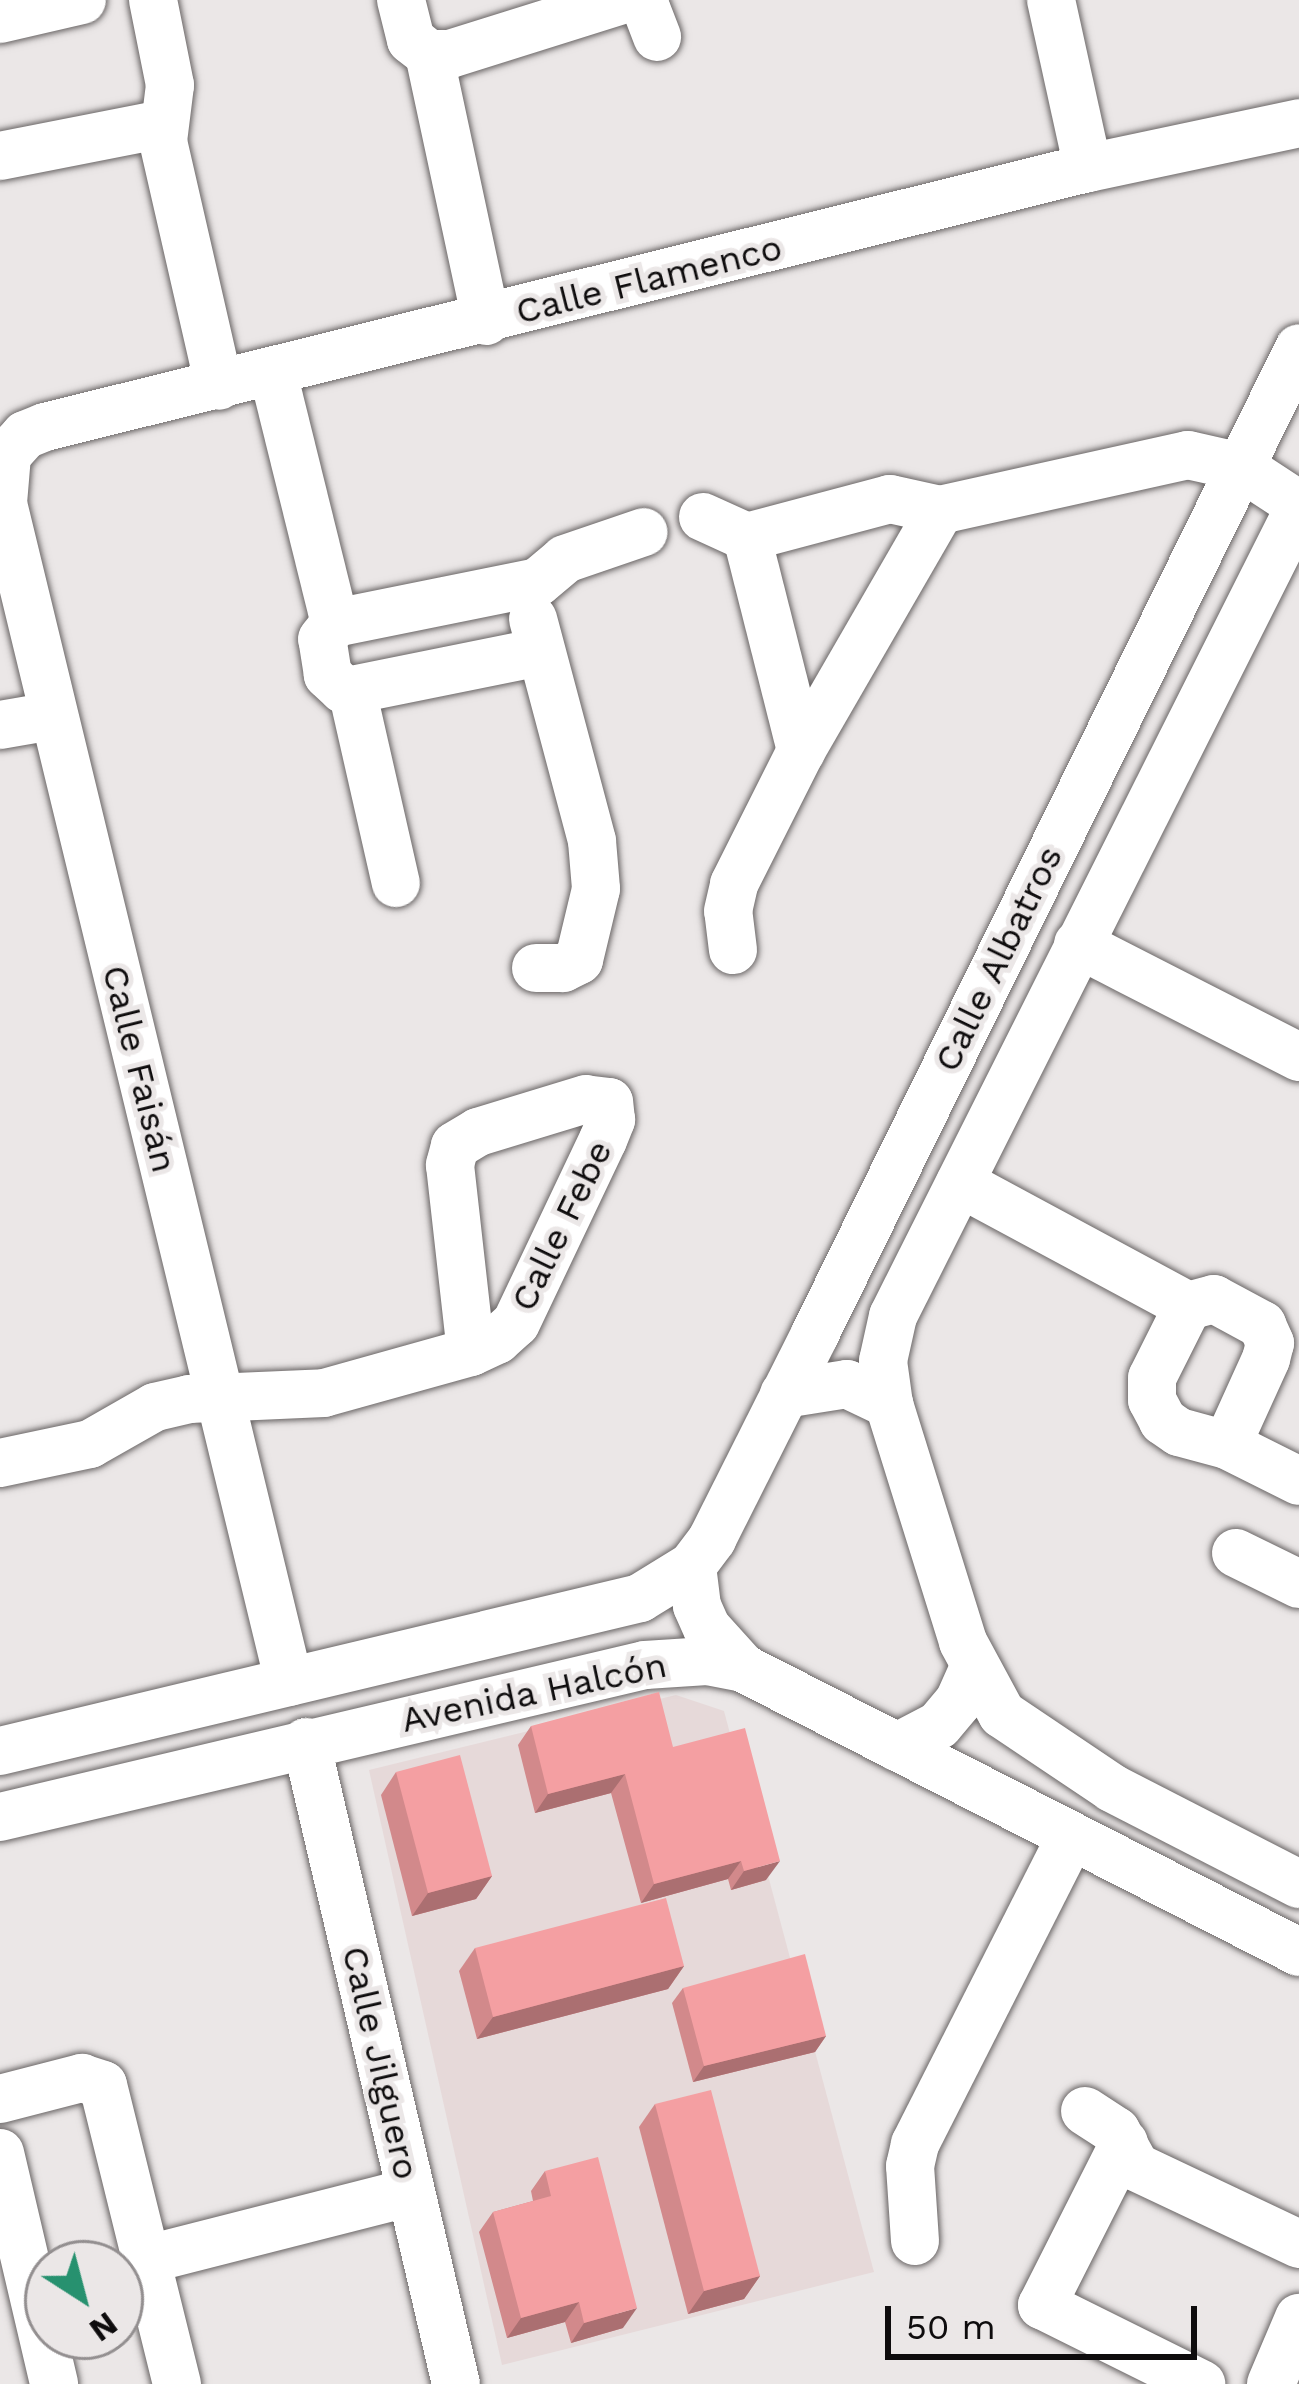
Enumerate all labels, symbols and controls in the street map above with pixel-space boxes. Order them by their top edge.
street label: Calle Flamenco [512,226,786,334]
street label: Calle Albatros [925,839,1073,1079]
street label: Calle Faisán [92,961,186,1177]
street label: Calle Febe [502,1134,622,1318]
street label: Avenida Halcón [397,1644,671,1742]
street label: Calle Jilguero [332,1942,428,2184]
north arrow [24,2240,144,2360]
scale bar [891,2282,1203,2356]
text: N [82,2304,125,2350]
text: 50 m [906,2306,996,2348]

